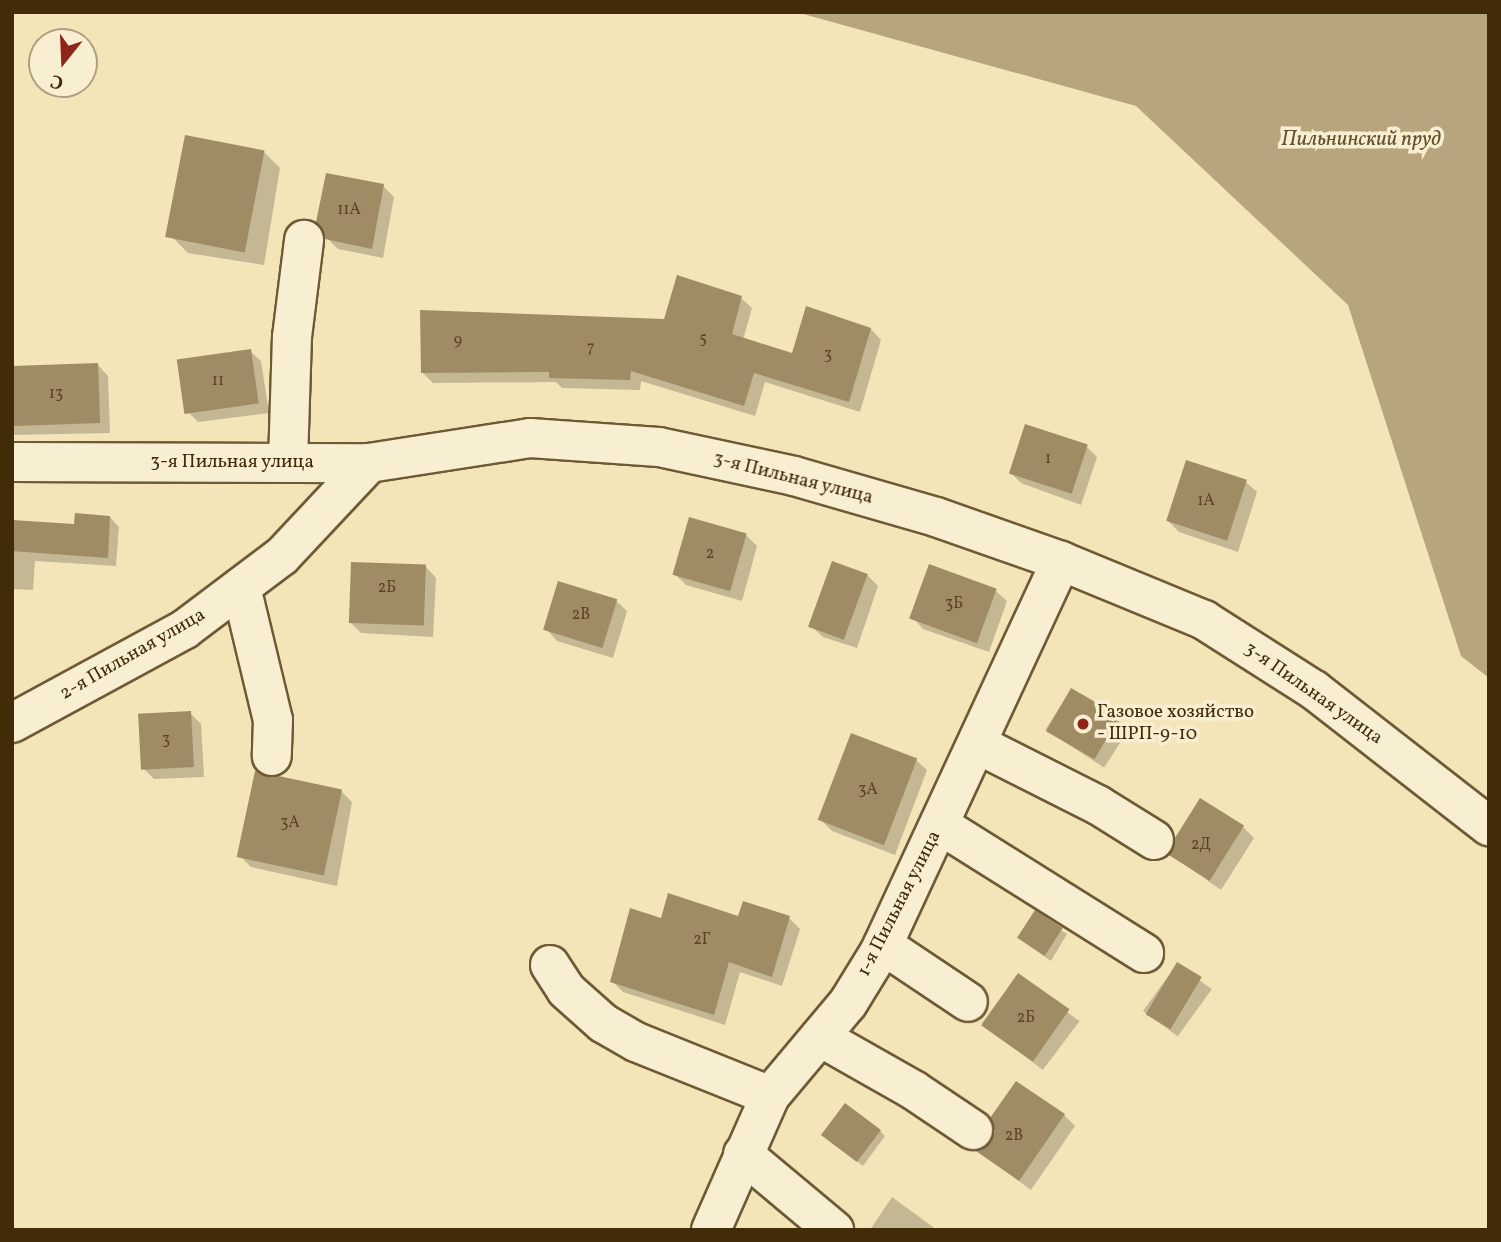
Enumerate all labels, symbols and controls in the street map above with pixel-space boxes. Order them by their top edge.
north arrow [28,28,98,98]
text: С [47,67,67,95]
water label: Пильнинский пруд [1281,127,1441,153]
house number: 11А [337,200,361,220]
house number: 5 [699,329,707,349]
house number: 9 [454,331,462,351]
house number: 7 [587,338,595,358]
house number: 3 [824,345,832,365]
house number: 11 [212,371,224,391]
house number: 13 [49,384,63,404]
street label: 3-я Пильная улица [711,448,875,510]
house number: 1 [1045,449,1051,469]
street label: 3-я Пильная улица [150,452,314,474]
house number: 1А [1197,491,1215,511]
house number: 2 [706,544,714,564]
house number: 2Б [378,578,396,598]
house number: 3Б [945,594,963,614]
street label: 2-я Пильная улица [56,604,210,706]
house number: 2В [572,605,590,625]
street label: 3-я Пильная улица [1239,638,1387,750]
place label: Газовое хозяйство - ШРП-9-10 [1097,702,1254,746]
marker: Газовое хозяйство - ШРП-9-10 [1075,716,1091,732]
house number: 3 [162,730,170,750]
house number: 3А [858,780,878,800]
house number: 3А [280,813,300,833]
street label: 1-я Пильная улица [853,827,947,981]
house number: 2Д [1191,835,1211,855]
house number: 2Г [693,930,711,950]
house number: 2Б [1017,1008,1035,1028]
house number: 2В [1005,1126,1023,1146]

